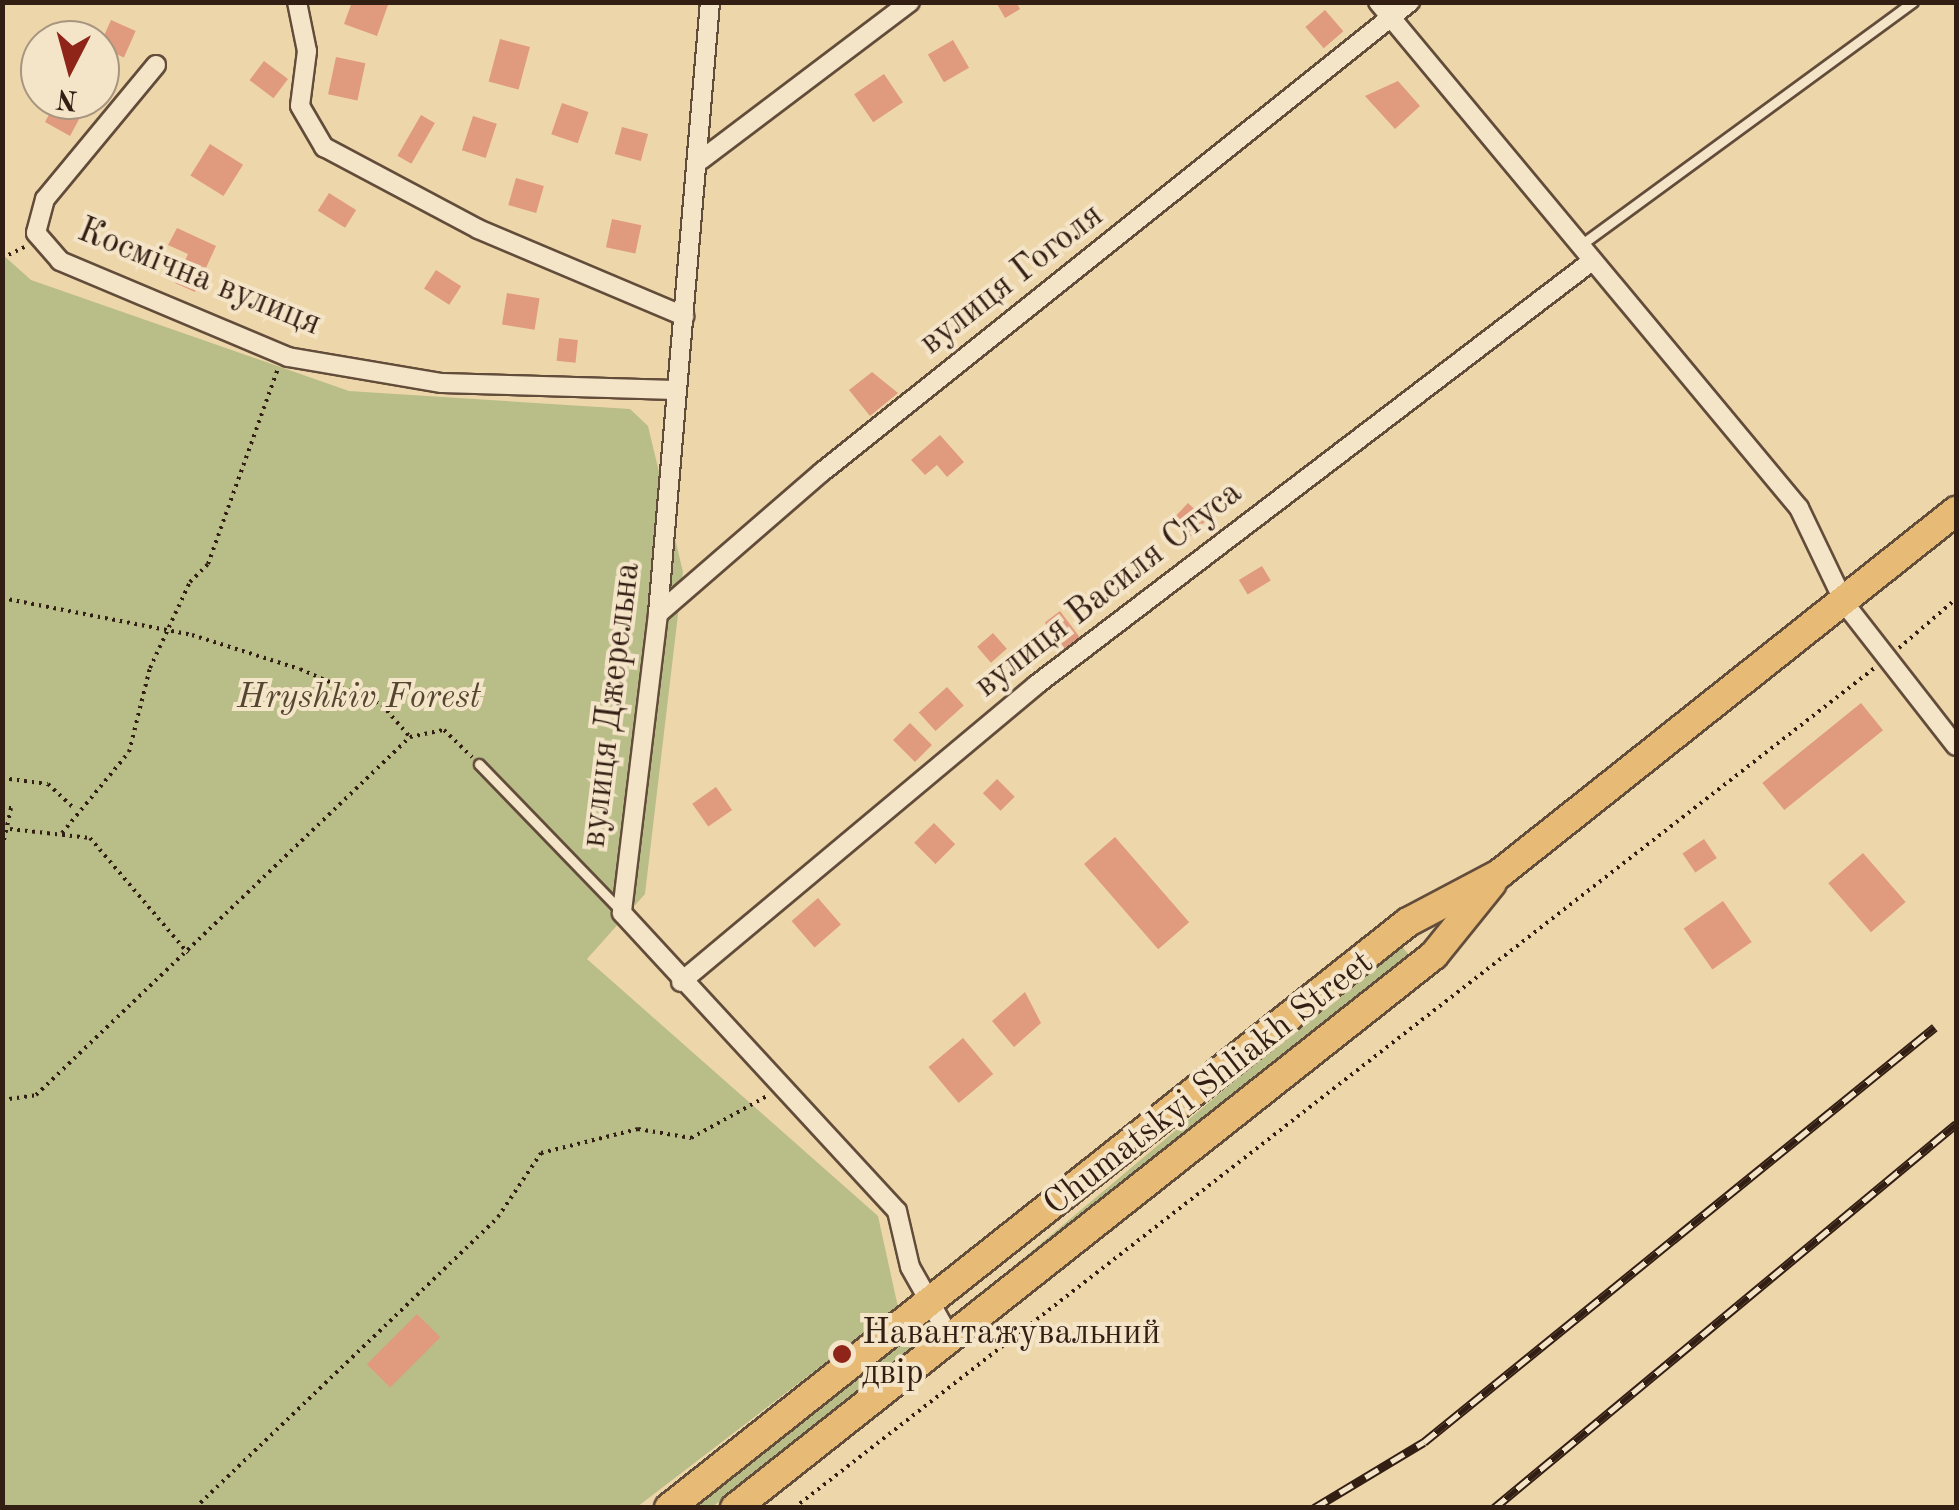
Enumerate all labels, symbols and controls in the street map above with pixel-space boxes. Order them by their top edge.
north arrow [20,20,120,120]
text: N [55,83,79,113]
street label: вулиця Гоголя [912,195,1112,365]
street label: Космічна вулиця [71,210,327,346]
street label: вулиця Василя Стуса [967,473,1251,707]
street label: вулиця Джерельна [574,560,650,850]
park label: Hryshkiv Forest [237,677,481,719]
street label: Chumatskyi Shliakh Street [1036,942,1382,1226]
place label: Навантажувальний двір [862,1313,1161,1395]
marker: Навантажувальний двір [831,1343,853,1365]

